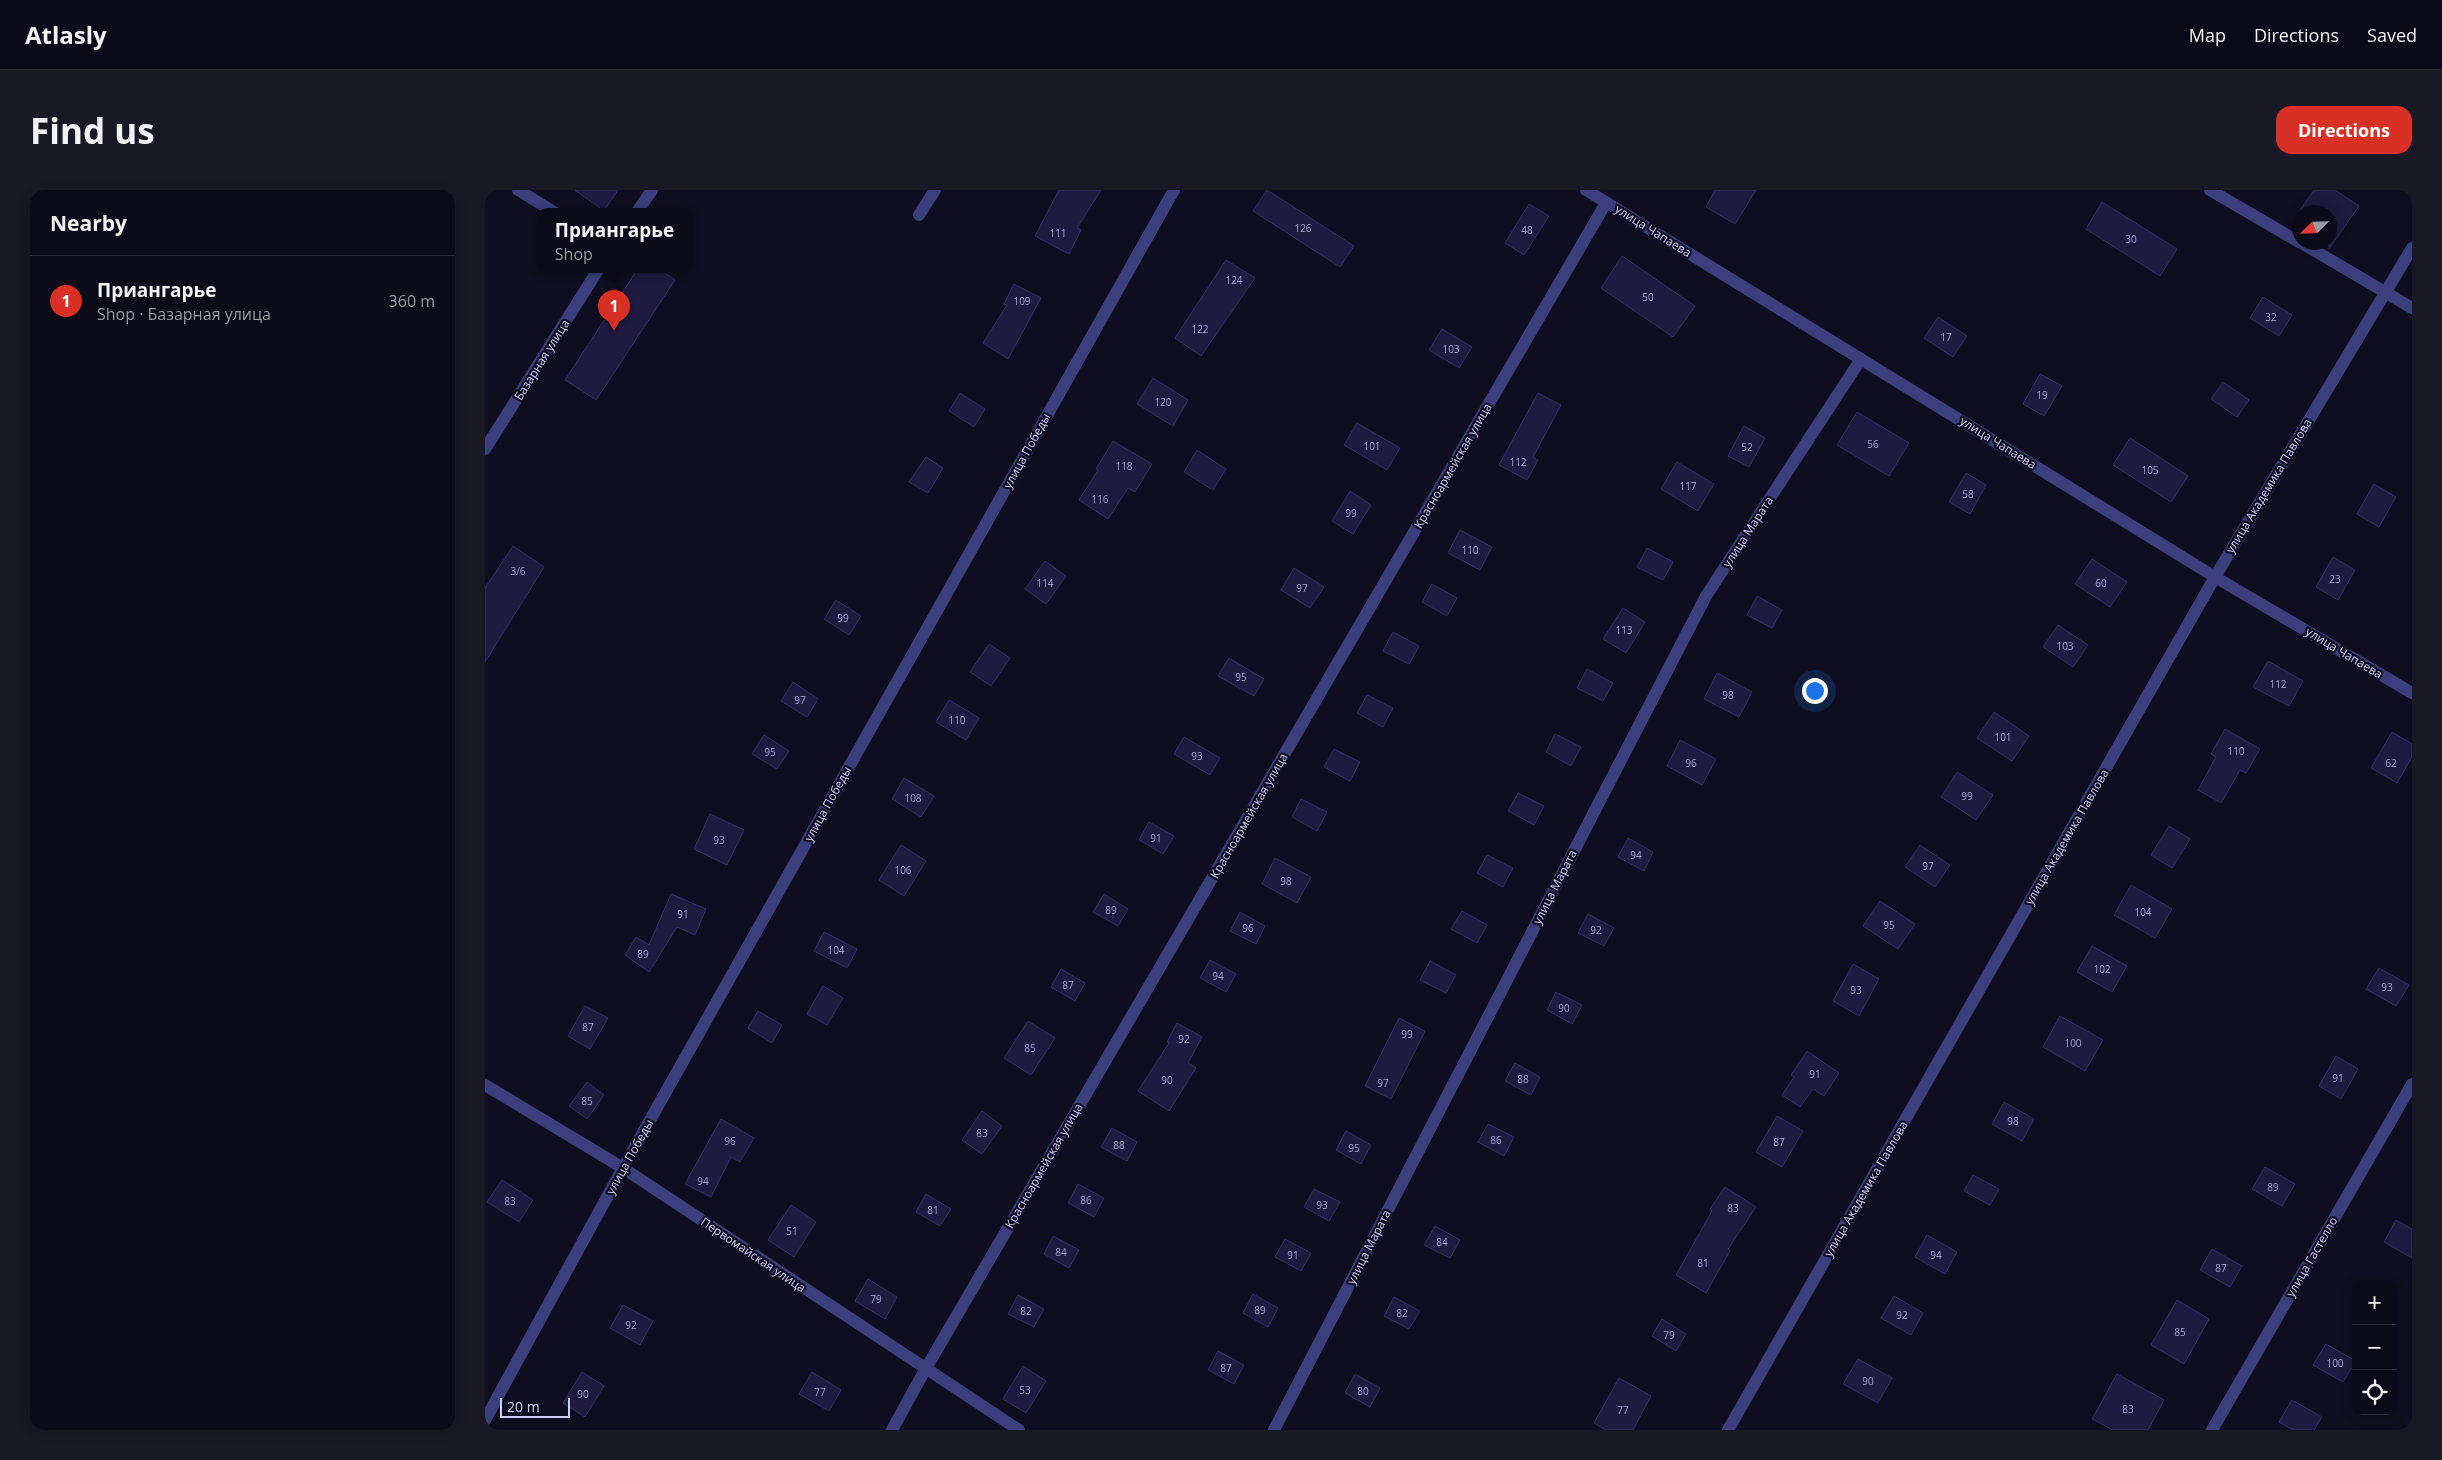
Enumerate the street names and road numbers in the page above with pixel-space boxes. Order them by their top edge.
street label: улица Чапаева [1612,200,1695,261]
street label: Базарная улица [510,316,573,403]
street label: Красноармейская улица [1410,400,1495,532]
street label: улица Победы [999,410,1054,492]
street label: улица Чапаева [1957,412,2040,473]
street label: улица Академика Павлова [2222,415,2316,556]
street label: улица Марата [1718,493,1777,571]
street label: улица Чапаева [2303,623,2386,682]
street label: Красноармейская улица [1206,750,1291,882]
street label: улица Победы [800,763,855,845]
street label: улица Академика Павлова [2021,766,2112,908]
street label: улица Марата [1528,847,1581,927]
street label: Красноармейская улица [1001,1100,1086,1232]
street label: улица Победы [602,1116,657,1198]
street label: улица Академика Павлова [1820,1118,1911,1260]
street label: улица Марата [1342,1207,1395,1287]
street label: Первомайская улица [698,1213,809,1296]
street label: улица Гастелло [2282,1214,2341,1300]

